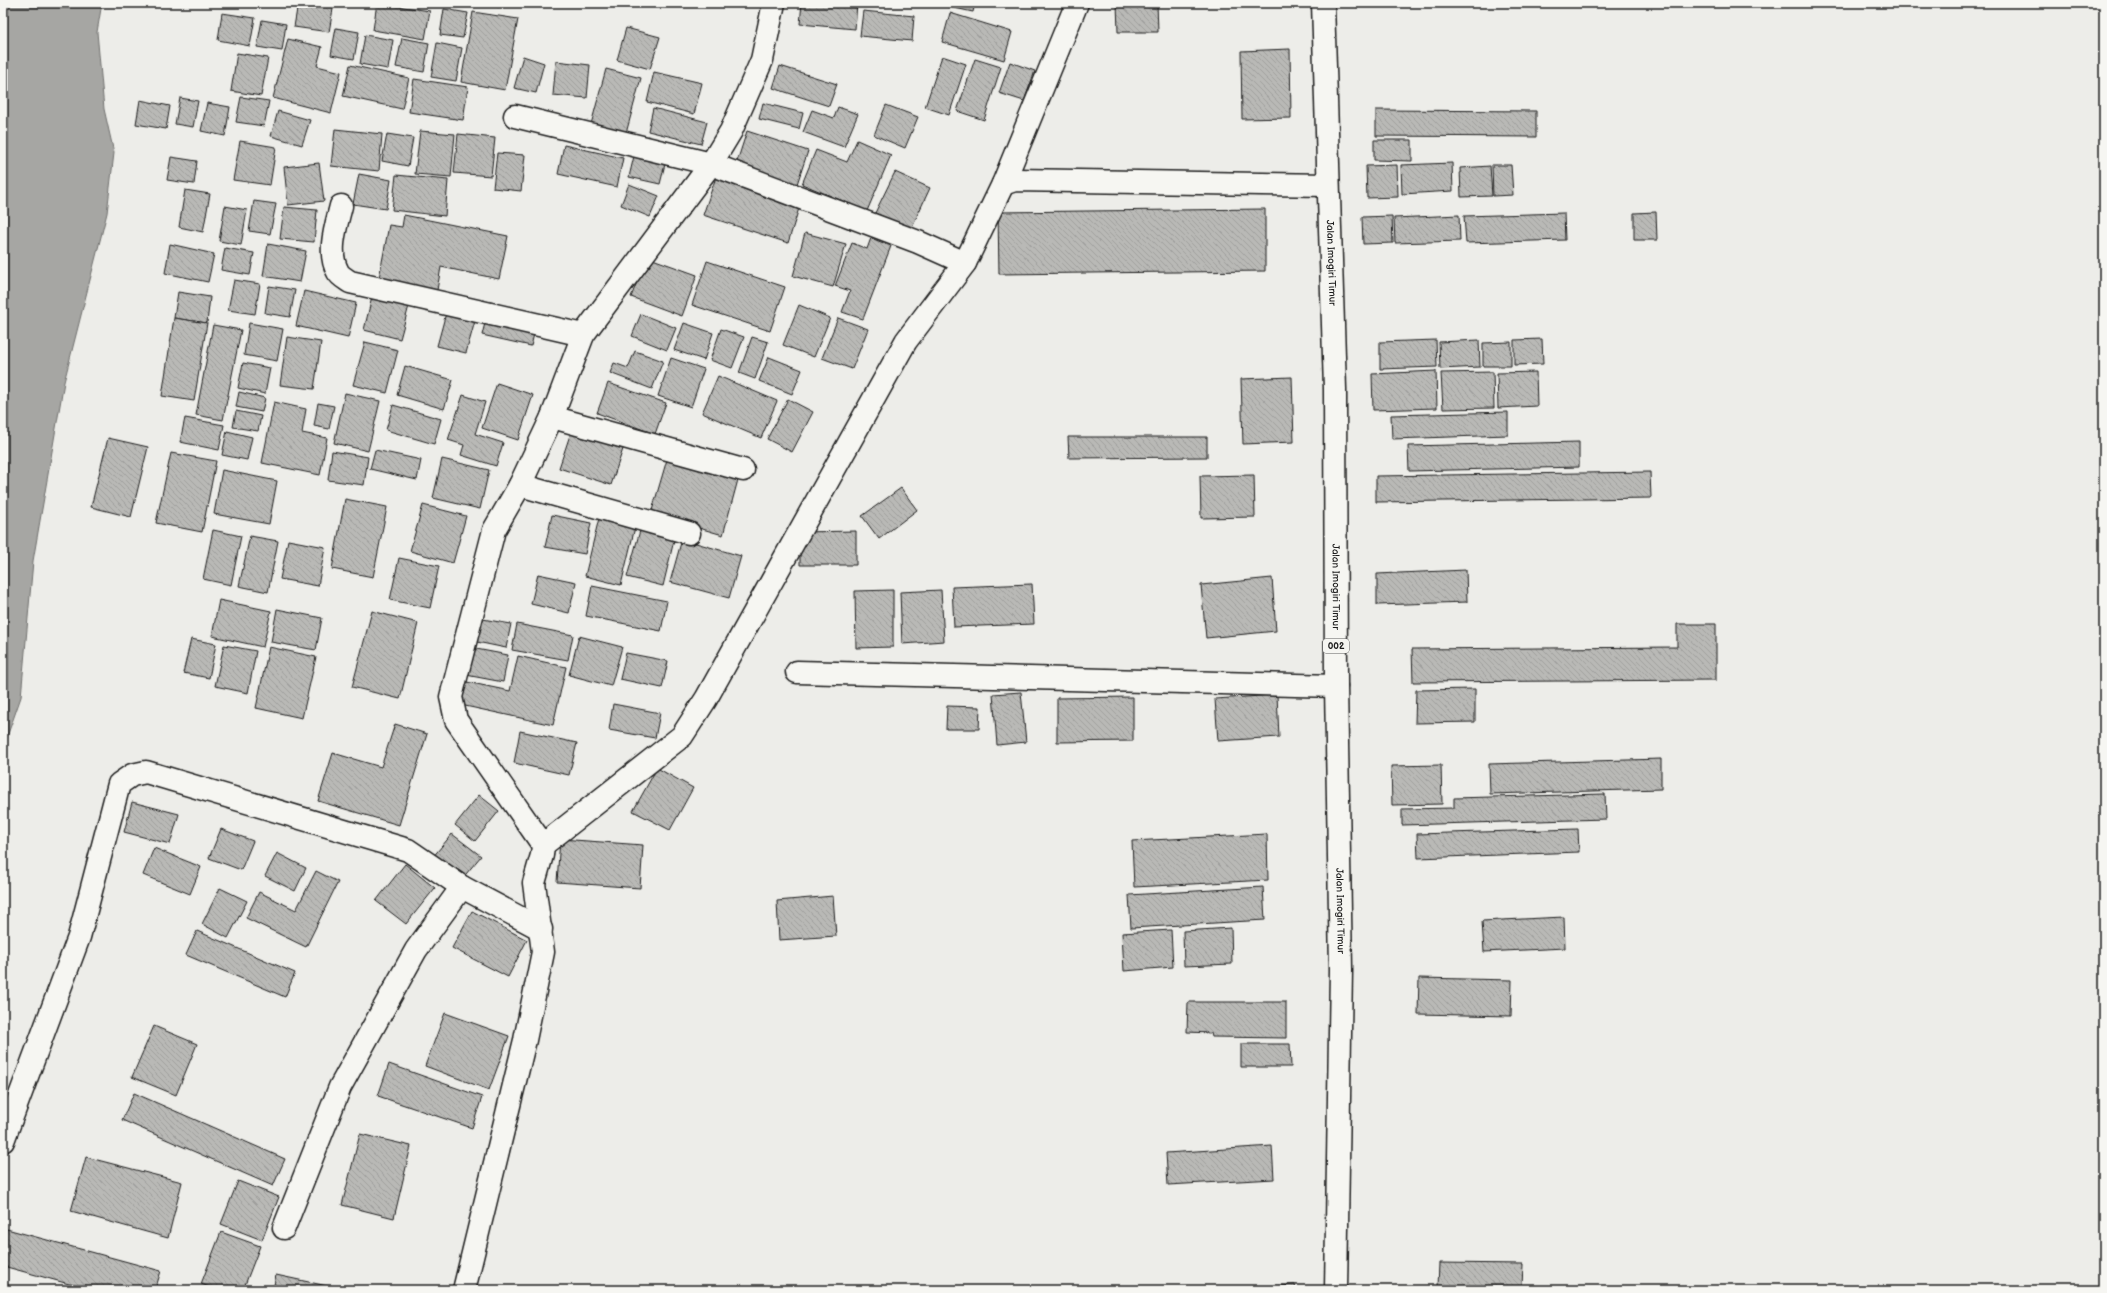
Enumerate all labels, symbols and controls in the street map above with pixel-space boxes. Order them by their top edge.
street label: Jalan Imogiri Timur [1324,220,1338,306]
street label: Jalan Imogiri Timur [1330,544,1342,630]
road number: 002 [1323,639,1349,653]
street label: Jalan Imogiri Timur [1333,868,1347,954]

